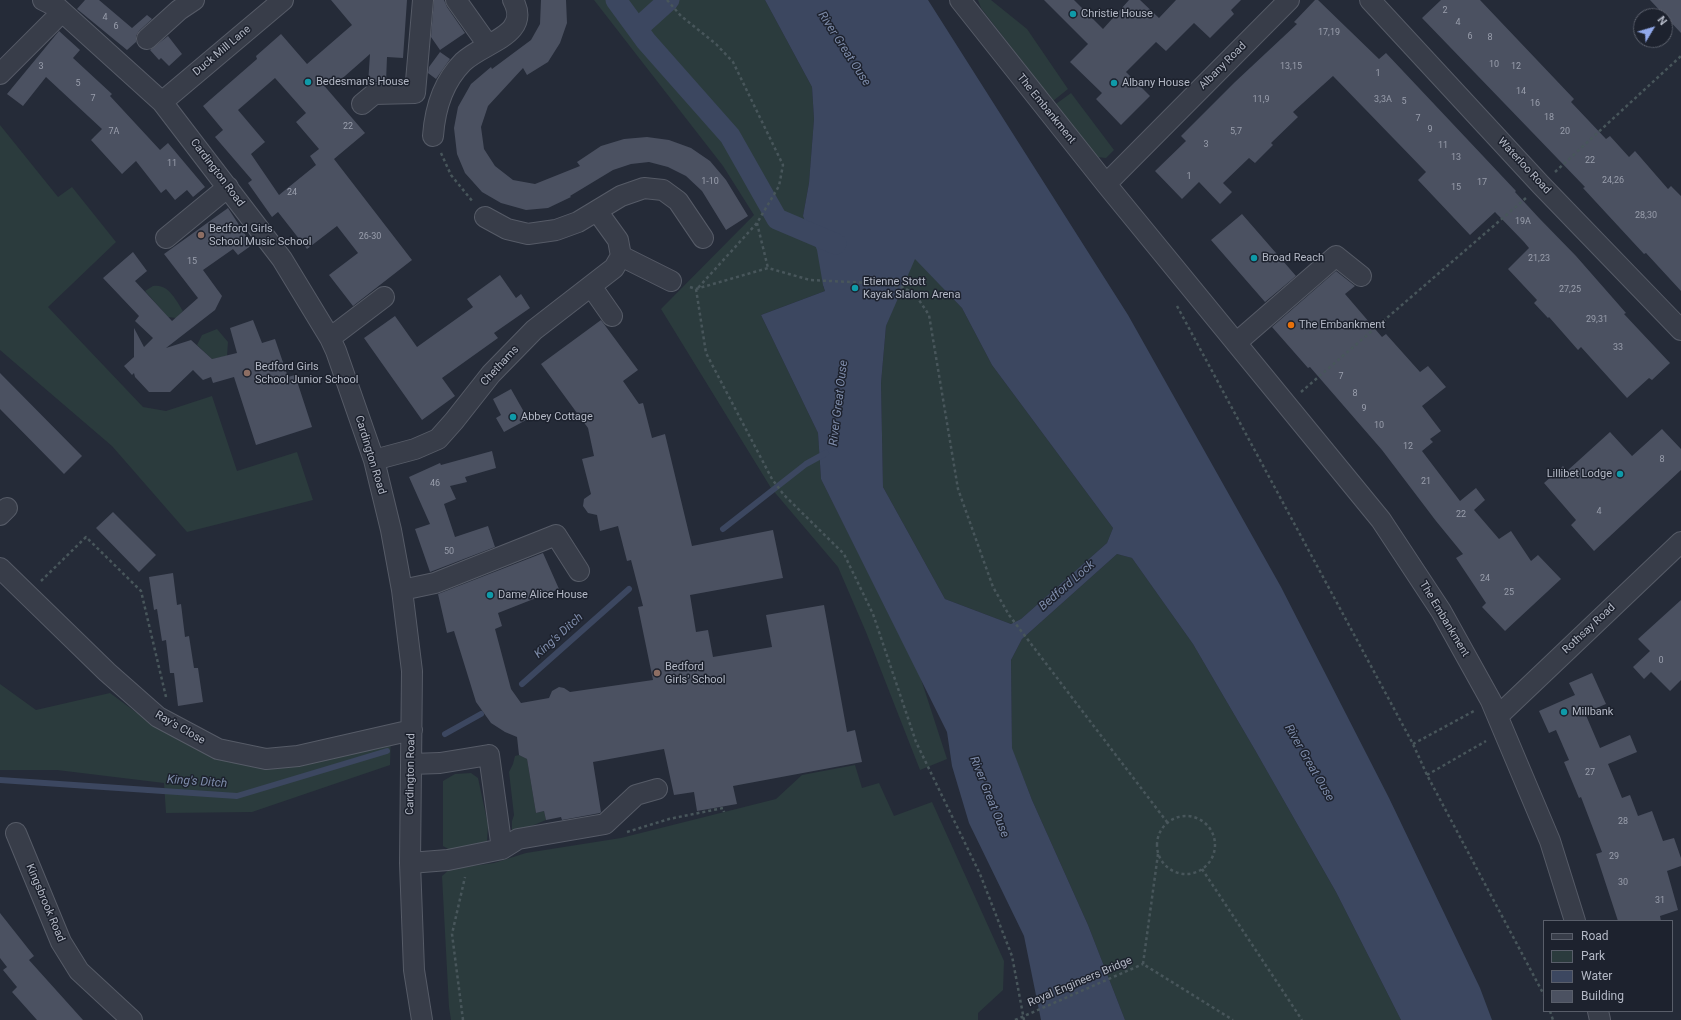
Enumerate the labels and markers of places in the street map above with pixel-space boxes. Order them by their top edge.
place label: Christie House [1081,7,1153,21]
marker: Christie House [1068,9,1078,19]
place label: Bedesman's House [316,75,409,89]
place label: Albany House [1122,76,1190,90]
marker: Bedesman's House [303,77,313,87]
marker: Albany House [1109,78,1119,88]
place label: Bedford Girls School Music School [209,222,311,248]
marker: Bedford Girls School Music School [196,230,206,240]
place label: Broad Reach [1262,251,1324,265]
marker: Broad Reach [1249,253,1259,263]
place label: Etienne Stott Kayak Slalom Arena [863,275,960,301]
marker: Etienne Stott Kayak Slalom Arena [850,283,860,293]
place label: The Embankment [1299,318,1385,332]
marker: The Embankment [1286,320,1296,330]
place label: Bedford Girls School Junior School [255,360,358,386]
marker: Bedford Girls School Junior School [242,368,252,378]
place label: Abbey Cottage [521,410,593,424]
marker: Abbey Cottage [508,412,518,422]
place label: Lillibet Lodge [1547,467,1612,481]
marker: Lillibet Lodge [1615,469,1625,479]
place label: Dame Alice House [498,588,588,602]
marker: Dame Alice House [485,590,495,600]
place label: Bedford Girls' School [665,660,725,686]
marker: Bedford Girls' School [652,668,662,678]
place label: Millbank [1572,705,1613,719]
marker: Millbank [1559,707,1569,717]

